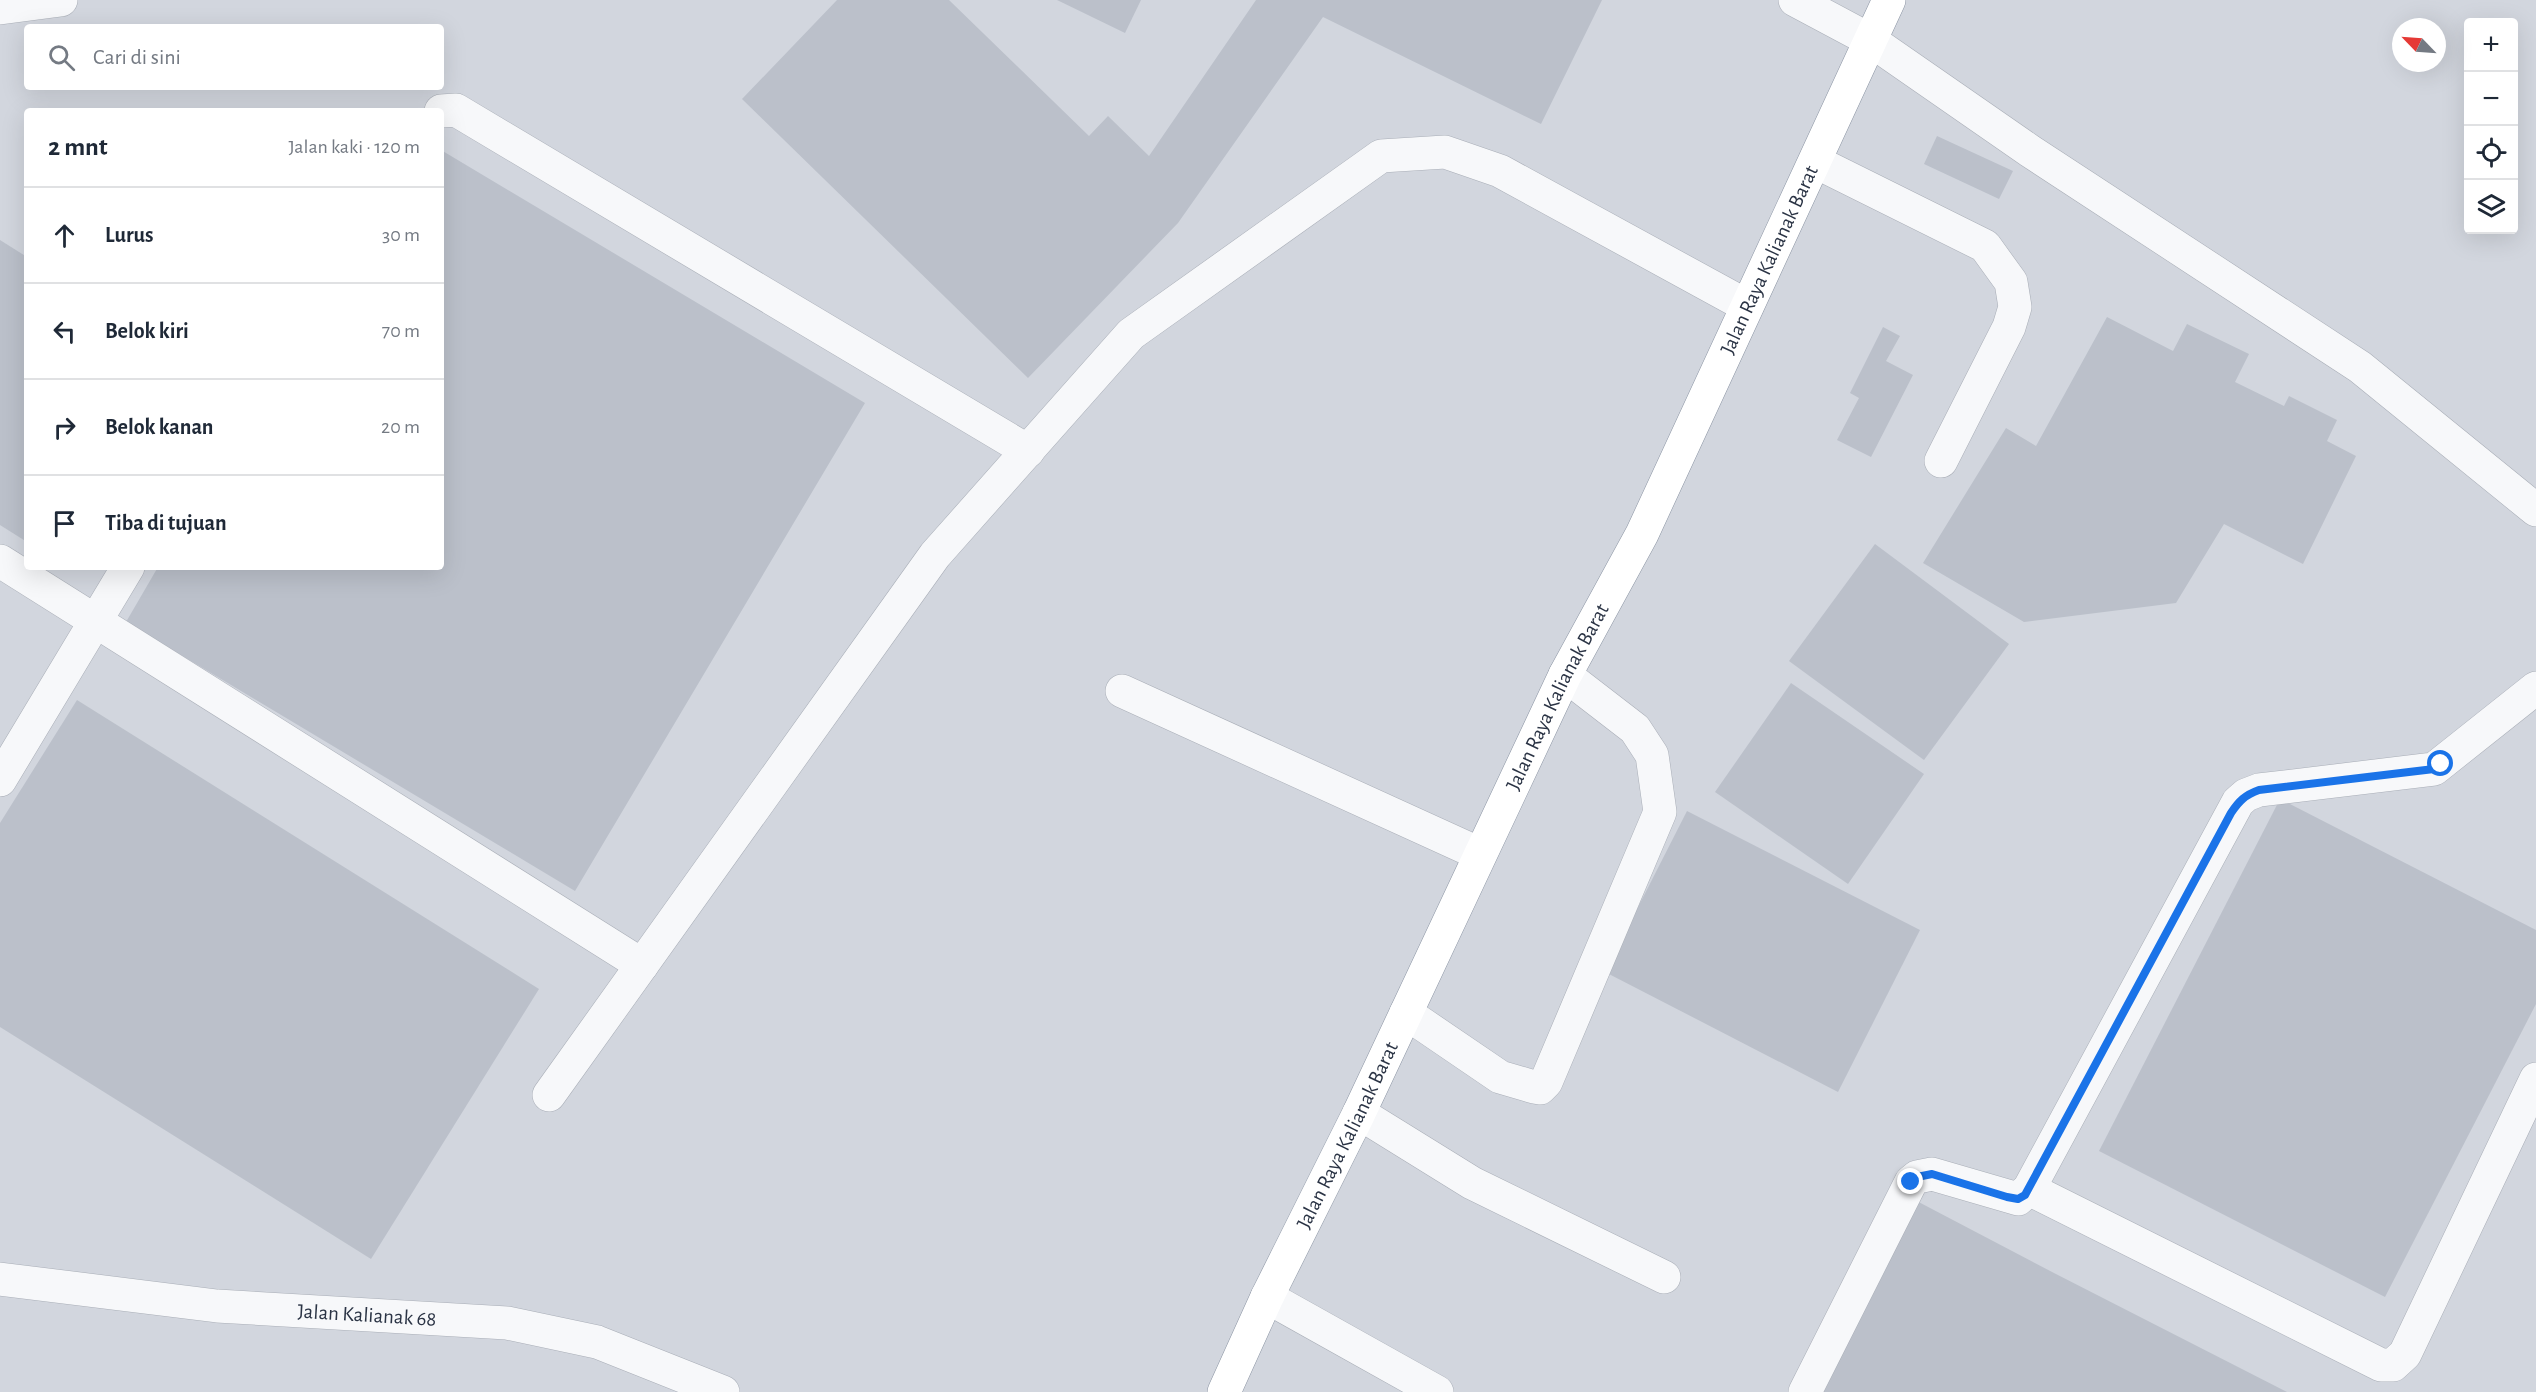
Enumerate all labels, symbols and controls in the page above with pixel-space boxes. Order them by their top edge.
north arrow [2392,18,2446,72]
map controls [2464,18,2518,234]
button: + [2464,18,2518,72]
search box [24,24,444,90]
icon: search [45,41,78,74]
text: Cari di sini [93,46,181,68]
button: − [2464,72,2518,126]
button: locate [2464,126,2518,180]
text: 2 mnt [48,134,108,160]
text: Jalan kaki · 120 m [288,137,420,157]
street label: Jalan Raya Kalianak Barat [1717,162,1822,357]
button: layers [2464,180,2518,234]
icon: ahead [48,219,81,252]
text: Lurus [105,224,154,246]
text: 30 m [382,225,420,245]
icon: left [48,315,81,348]
text: Belok kiri [105,320,189,342]
text: 70 m [382,321,420,341]
icon: right [48,411,81,444]
text: Belok kanan [105,416,213,438]
text: 20 m [381,417,420,437]
icon: arrive [48,507,81,540]
text: Tiba di tujuan [105,512,227,534]
street label: Jalan Raya Kalianak Barat [1502,600,1613,793]
route start [2427,750,2453,776]
street label: Jalan Raya Kalianak Barat [1293,1038,1402,1232]
route end [1897,1168,1923,1194]
street label: Jalan Kalianak 68 [297,1301,437,1330]

